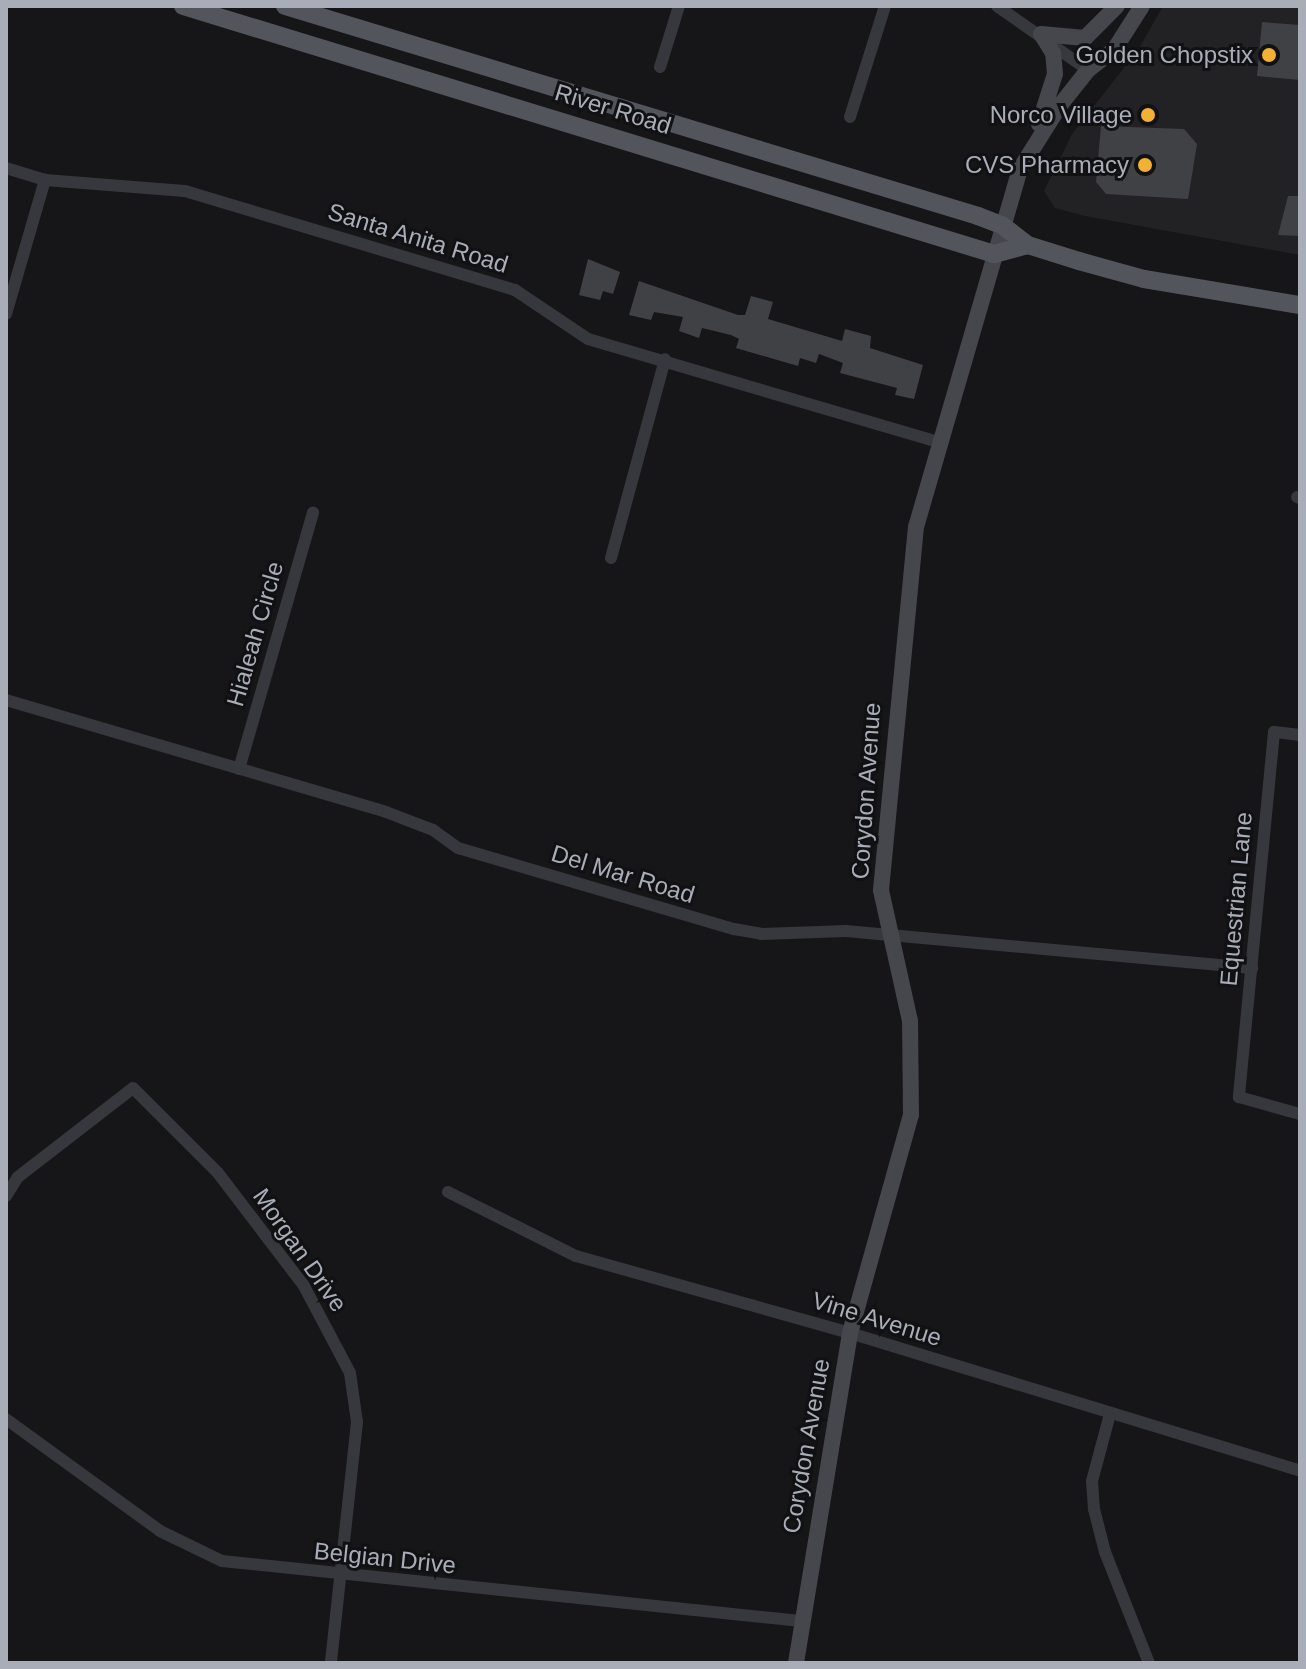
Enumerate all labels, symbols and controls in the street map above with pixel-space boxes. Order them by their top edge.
place label: Golden Chopstix [1076,41,1253,69]
marker: Golden Chopstix [1260,46,1278,64]
street label: River Road [551,78,675,140]
place label: Norco Village [990,101,1132,129]
marker: Norco Village [1139,106,1157,124]
place label: CVS Pharmacy [965,151,1129,179]
marker: CVS Pharmacy [1136,156,1154,174]
street label: Santa Anita Road [324,197,512,279]
street label: Hialeah Circle [221,558,289,710]
street label: Corydon Avenue [845,701,887,881]
street label: Equestrian Lane [1214,811,1258,987]
street label: Del Mar Road [548,839,698,909]
street label: Morgan Drive [247,1183,353,1317]
street label: Vine Avenue [808,1285,946,1353]
street label: Corydon Avenue [776,1356,836,1536]
street label: Belgian Drive [313,1536,457,1580]

